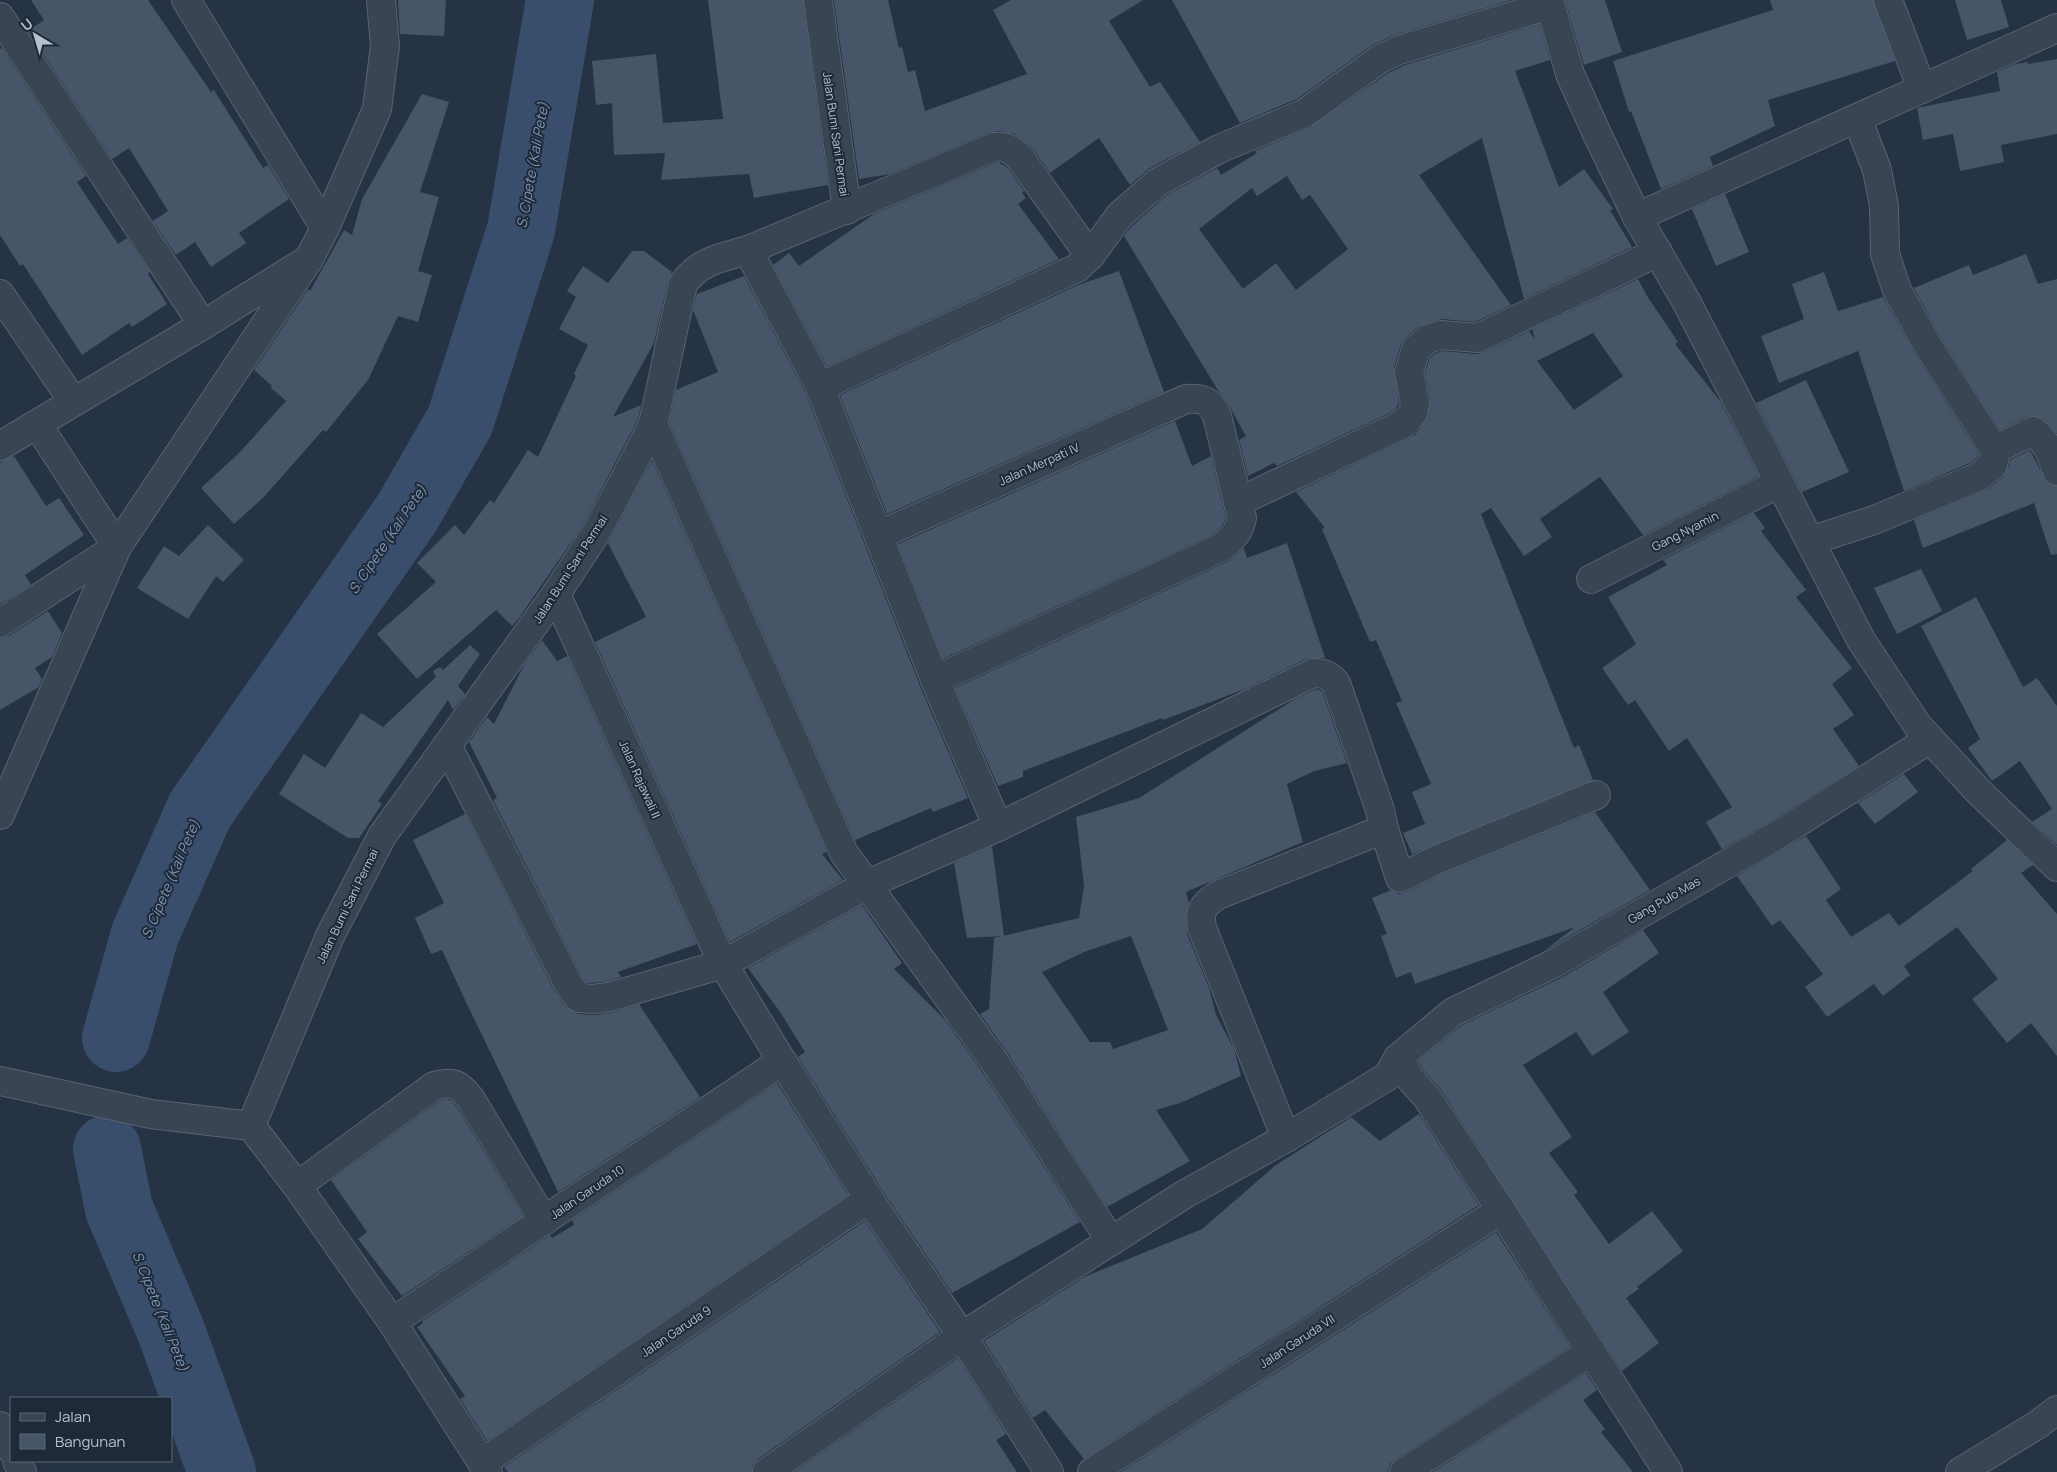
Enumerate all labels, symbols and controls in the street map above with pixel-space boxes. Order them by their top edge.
north arrow [10,10,60,60]
text: U [17,14,37,35]
street label: Jalan Bumi Sani Permai [819,71,853,197]
water label: S. Cipete (Kali Pete) [512,100,552,229]
street label: Jalan Merpati IV [996,438,1083,489]
water label: S. Cipete (Kali Pete) [343,481,431,597]
street label: Gang Nyamin [1649,507,1721,555]
street label: Jalan Bumi Sani Permai [529,512,611,626]
street label: Jalan Rajawali II [615,737,665,821]
water label: S. Cipete (Kali Pete) [136,817,204,941]
street label: Jalan Bumi Sani Permai [312,846,382,966]
street label: Gang Pulo Mas [1624,872,1704,928]
street label: Jalan Garuda 10 [547,1161,627,1223]
water label: S. Cipete (Kali Pete) [128,1248,194,1374]
street label: Jalan Garuda 9 [637,1301,715,1361]
street label: Jalan Garuda VII [1256,1310,1338,1372]
legend [10,1397,172,1462]
text: Jalan [55,1406,91,1427]
text: Bangunan [55,1431,125,1452]

